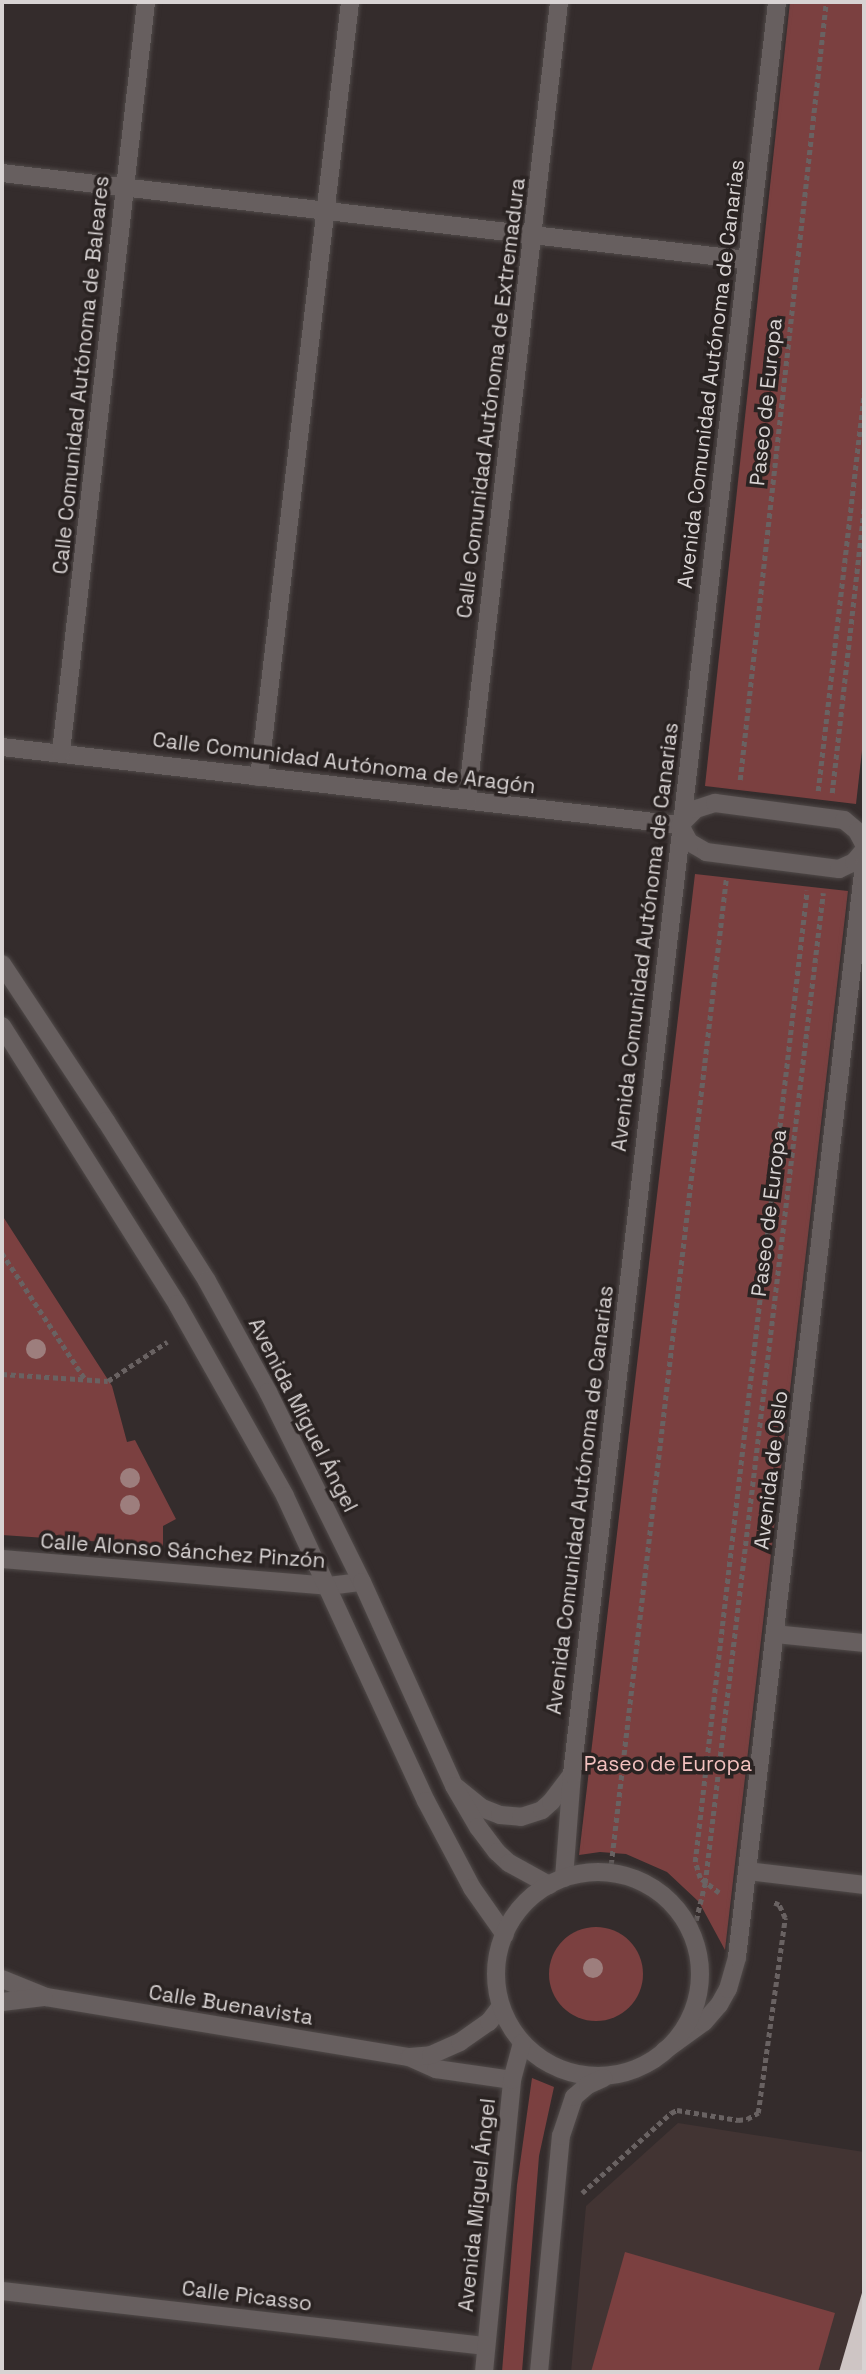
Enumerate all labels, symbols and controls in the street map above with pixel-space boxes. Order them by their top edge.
street label: Avenida Comunidad Autónoma de Canarias [672,158,750,590]
street label: Calle Comunidad Autónoma de Baleares [48,174,114,576]
street label: Calle Comunidad Autónoma de Extremadura [451,176,531,620]
street label: Paseo de Europa [745,317,787,487]
street label: Avenida Comunidad Autónoma de Canarias [606,721,684,1153]
street label: Calle Comunidad Autónoma de Aragón [151,727,537,799]
street label: Paseo de Europa [746,1128,792,1298]
street label: Avenida Comunidad Autónoma de Canarias [541,1284,619,1716]
street label: Avenida Miguel Ángel [243,1314,363,1516]
street label: Avenida de Oslo [749,1389,793,1551]
street label: Calle Alonso Sánchez Pinzón [39,1528,327,1574]
park label: Paseo de Europa [584,1751,752,1777]
street label: Calle Buenavista [147,1980,315,2030]
street label: Avenida Miguel Ángel [453,2097,501,2313]
street label: Calle Picasso [180,2276,314,2316]

